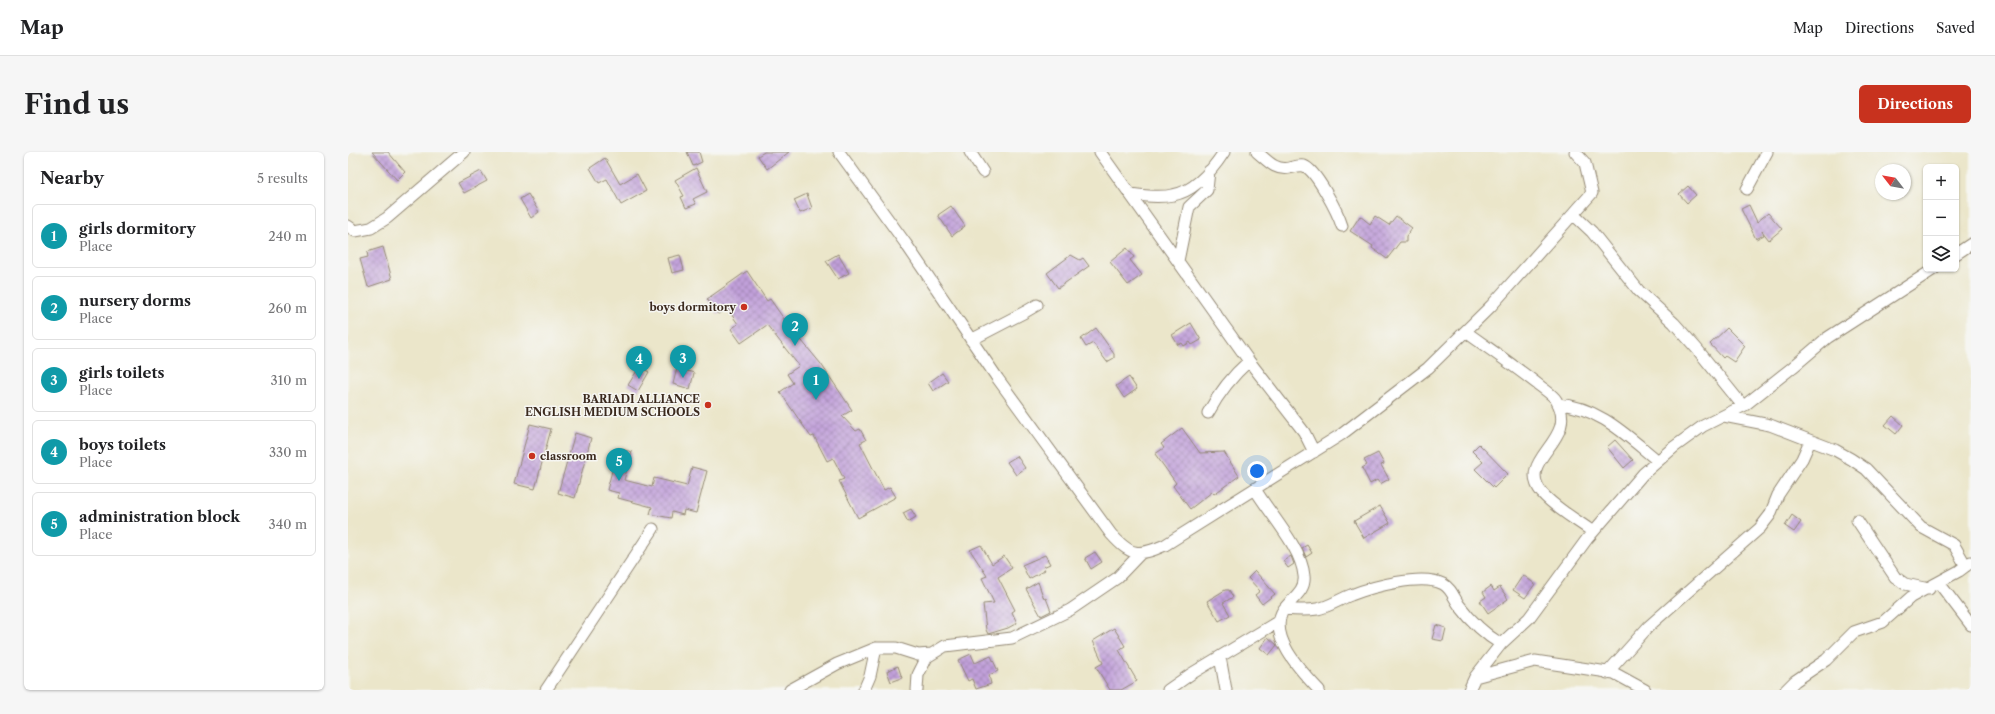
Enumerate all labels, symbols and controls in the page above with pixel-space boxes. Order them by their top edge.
text: Map [20,16,64,39]
text: Map [1793,19,1823,37]
text: Directions [1845,19,1914,37]
text: Saved [1936,19,1975,37]
button: Directions [1859,85,1971,123]
text: Find us [24,87,129,121]
north arrow [1875,164,1911,200]
map controls [1923,164,1959,272]
button: + [1923,164,1959,200]
text: Nearby [40,168,104,188]
text: 5 results [257,170,308,186]
button: − [1923,200,1959,236]
text: girls dormitory [79,219,196,238]
text: 1 [51,228,57,244]
text: 240 m [268,228,307,244]
button: layers [1923,236,1959,272]
text: Place [79,238,112,254]
text: nursery dorms [79,291,191,310]
text: 2 [50,300,58,316]
text: 260 m [268,300,307,316]
place label: boys dormitory [648,300,736,314]
marker: boys dormitory [739,302,749,312]
text: Place [79,310,112,326]
pin: 2 [782,313,808,346]
pin: 3 [670,345,696,378]
pin: 4 [626,346,652,379]
text: girls toilets [79,363,165,382]
pin: 1 [803,367,829,400]
text: 3 [50,372,58,388]
text: 310 m [271,372,307,388]
text: Place [79,382,112,398]
place label: BARIADI ALLIANCE ENGLISH MEDIUM SCHOOLS [525,392,700,419]
marker: BARIADI ALLIANCE ENGLISH MEDIUM SCHOOLS [703,400,713,410]
text: boys toilets [79,435,166,454]
text: 4 [50,444,58,460]
text: 330 m [269,444,307,460]
pin: 5 [606,448,632,481]
place label: classroom [540,449,597,463]
marker: classroom [527,451,537,461]
text: Place [79,454,112,470]
your location [1247,461,1267,481]
text: administration block [79,507,240,526]
text: 5 [50,516,58,532]
text: 340 m [269,516,307,532]
text: Place [79,526,112,542]

